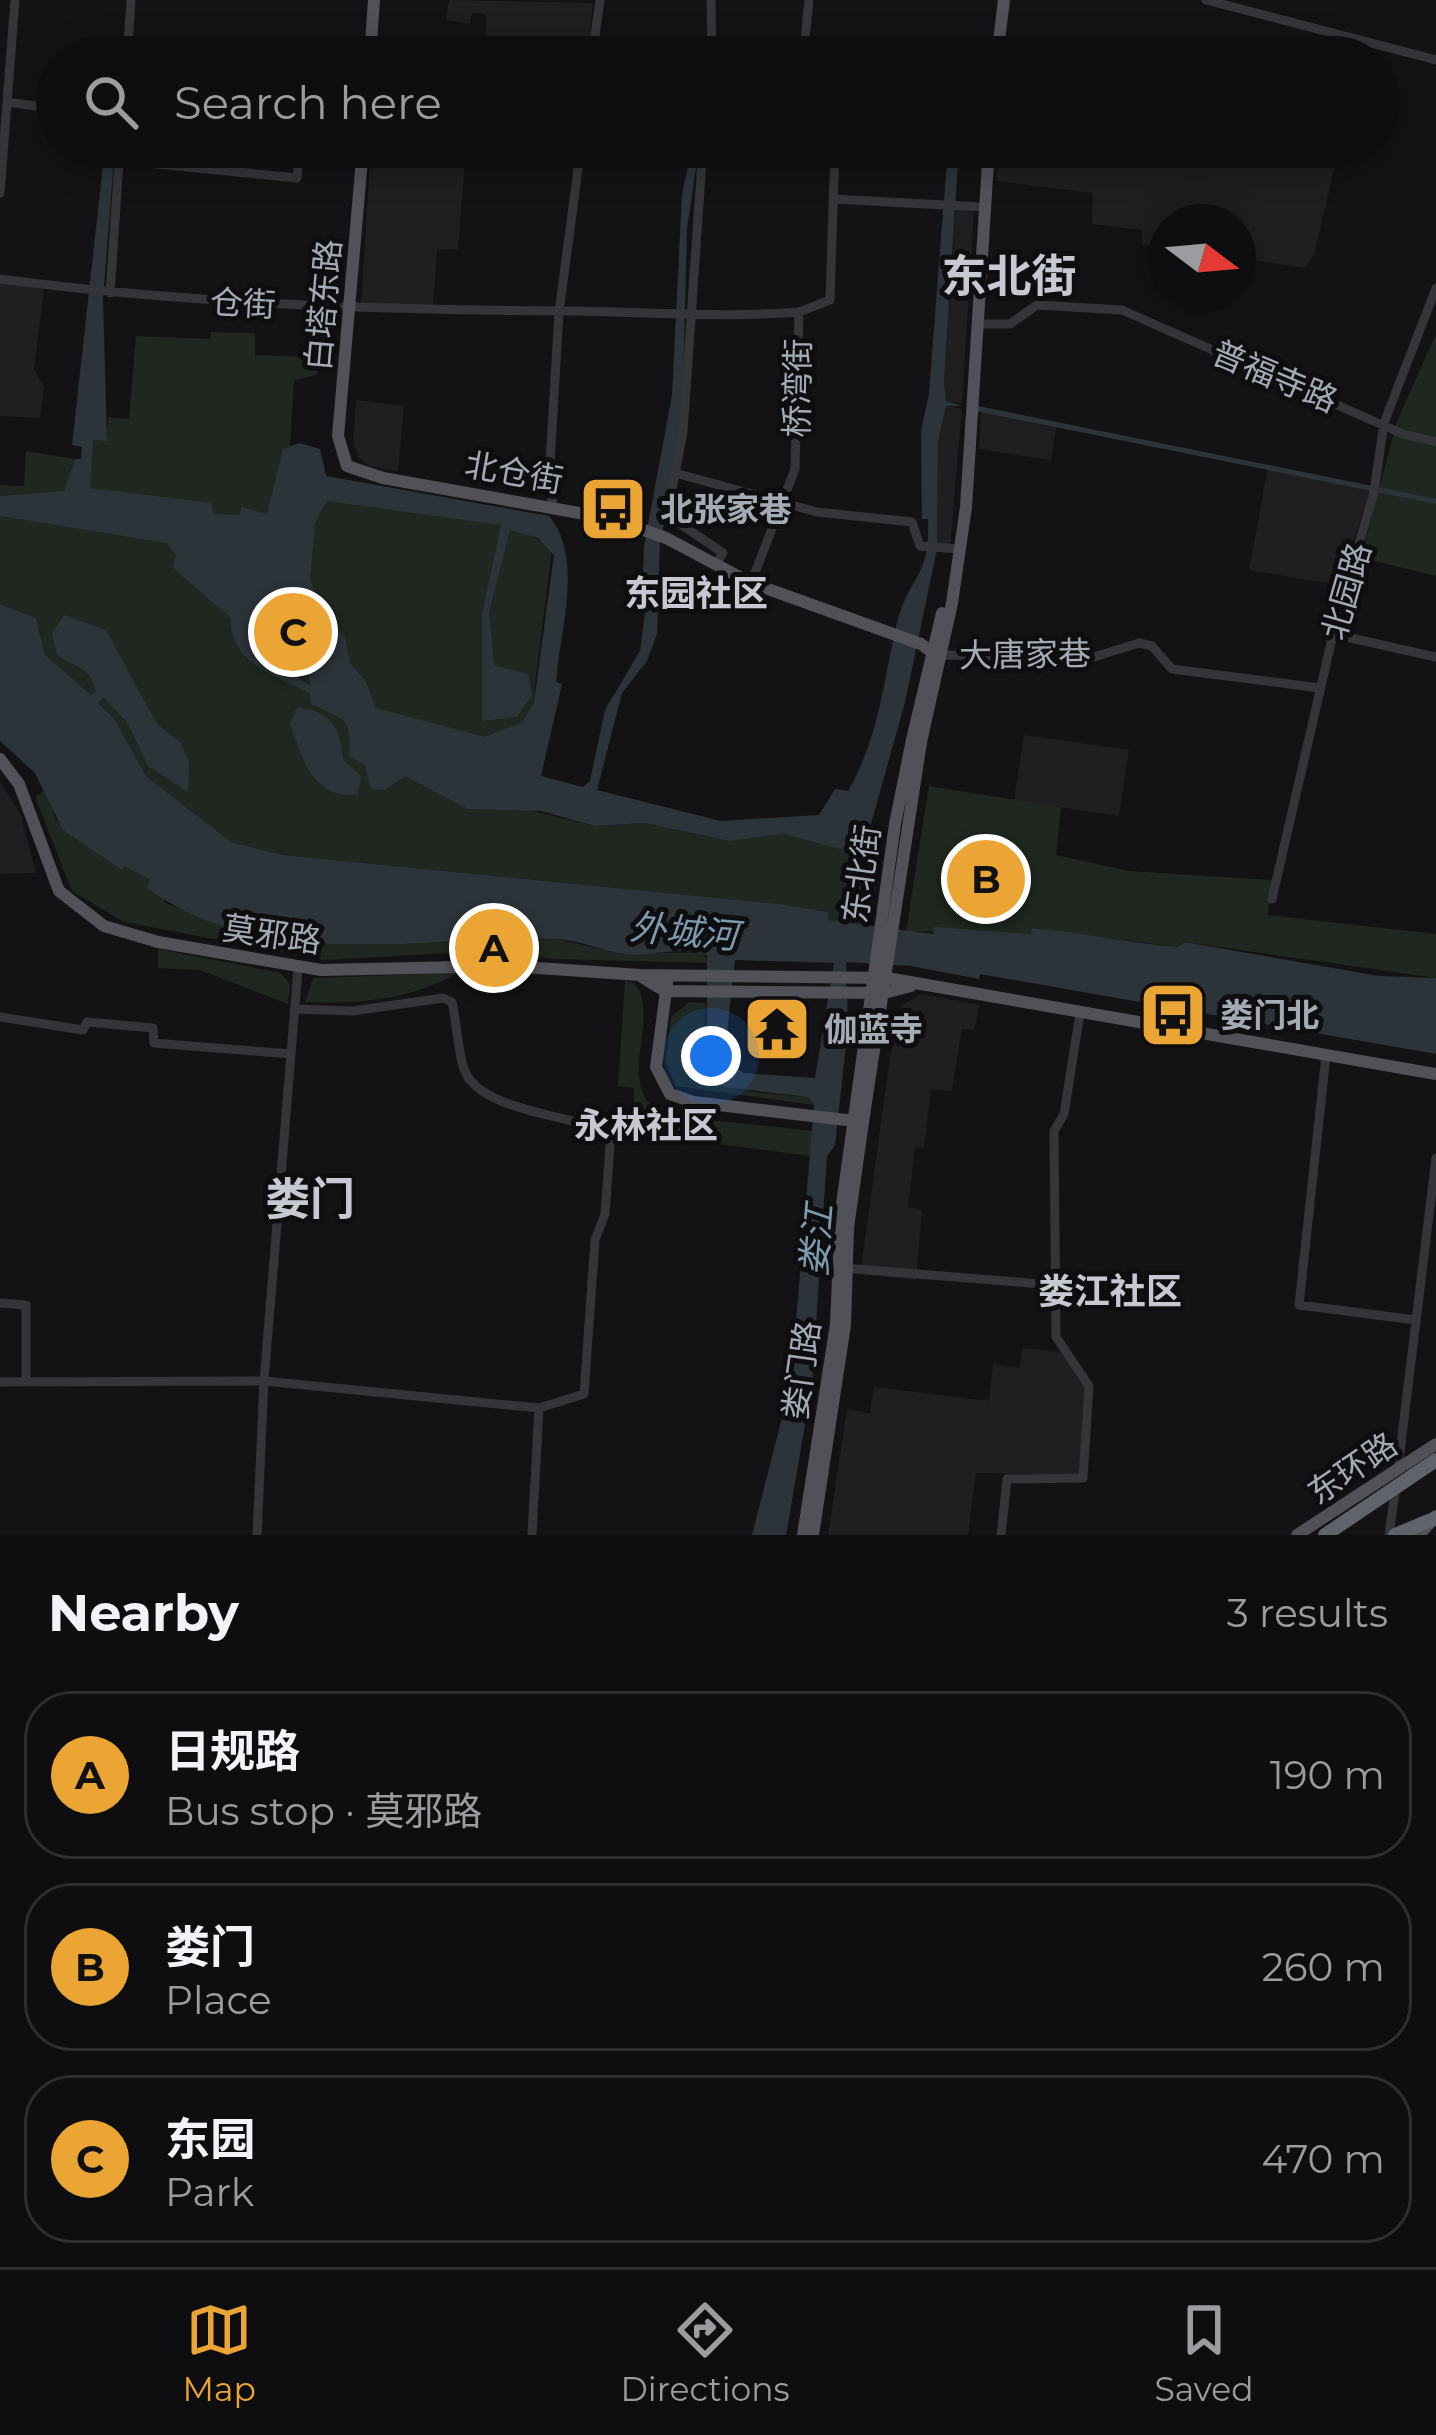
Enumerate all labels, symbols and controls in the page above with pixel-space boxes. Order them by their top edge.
search box [36,36,1400,168]
icon: search [78,69,144,135]
text: Search here [174,75,442,130]
north arrow [1148,204,1256,312]
street label: 白塔东路 [297,238,349,372]
district label: 东北街 [941,248,1077,303]
street label: 仓街 [209,281,277,325]
street label: 普福寺路 [1206,332,1344,420]
street label: 桥湾街 [776,338,818,438]
street label: 北仓街 [462,444,566,500]
bus stop icon: 北张家巷 [578,474,648,544]
place label: 北张家巷 [660,489,792,529]
street label: 北园路 [1313,538,1379,644]
district label: 东园社区 [624,571,768,615]
pin: C [254,587,332,677]
street label: 大唐家巷 [959,633,1091,675]
street label: 东北街 [834,822,888,926]
pin: B [947,834,1025,924]
pin: A [455,903,533,993]
water label: 外城河 [628,904,746,958]
street label: 莫邪路 [220,907,324,961]
bus stop icon: 娄门北 [1138,980,1208,1050]
temple icon: 伽蓝寺 [742,994,812,1064]
place label: 娄门北 [1220,995,1319,1035]
place label: 伽蓝寺 [824,1009,923,1049]
your location [681,1026,741,1086]
district label: 永林社区 [574,1103,718,1147]
district label: 娄门 [265,1171,355,1226]
water label: 娄江 [791,1198,841,1278]
district label: 娄江社区 [1038,1269,1182,1313]
street label: 娄门路 [774,1318,828,1422]
street label: 东环路 [1300,1424,1404,1512]
text: Nearby [48,1582,239,1644]
text: 3 results [1227,1589,1388,1637]
text: 日规路 [165,1723,300,1778]
text: A [75,1751,105,1799]
text: 190 m [1270,1751,1385,1799]
text: Bus stop · 莫邪路 [165,1787,482,1835]
text: 娄门 [165,1919,255,1974]
text: B [75,1943,105,1991]
text: 260 m [1262,1943,1385,1991]
text: Place [165,1976,272,2024]
text: 东园 [165,2111,255,2166]
text: C [76,2135,104,2183]
text: 470 m [1262,2135,1385,2183]
text: Park [165,2168,254,2216]
tab: Map [182,2297,256,2409]
tab: Directions [621,2297,790,2409]
tab: Saved [1154,2297,1254,2409]

